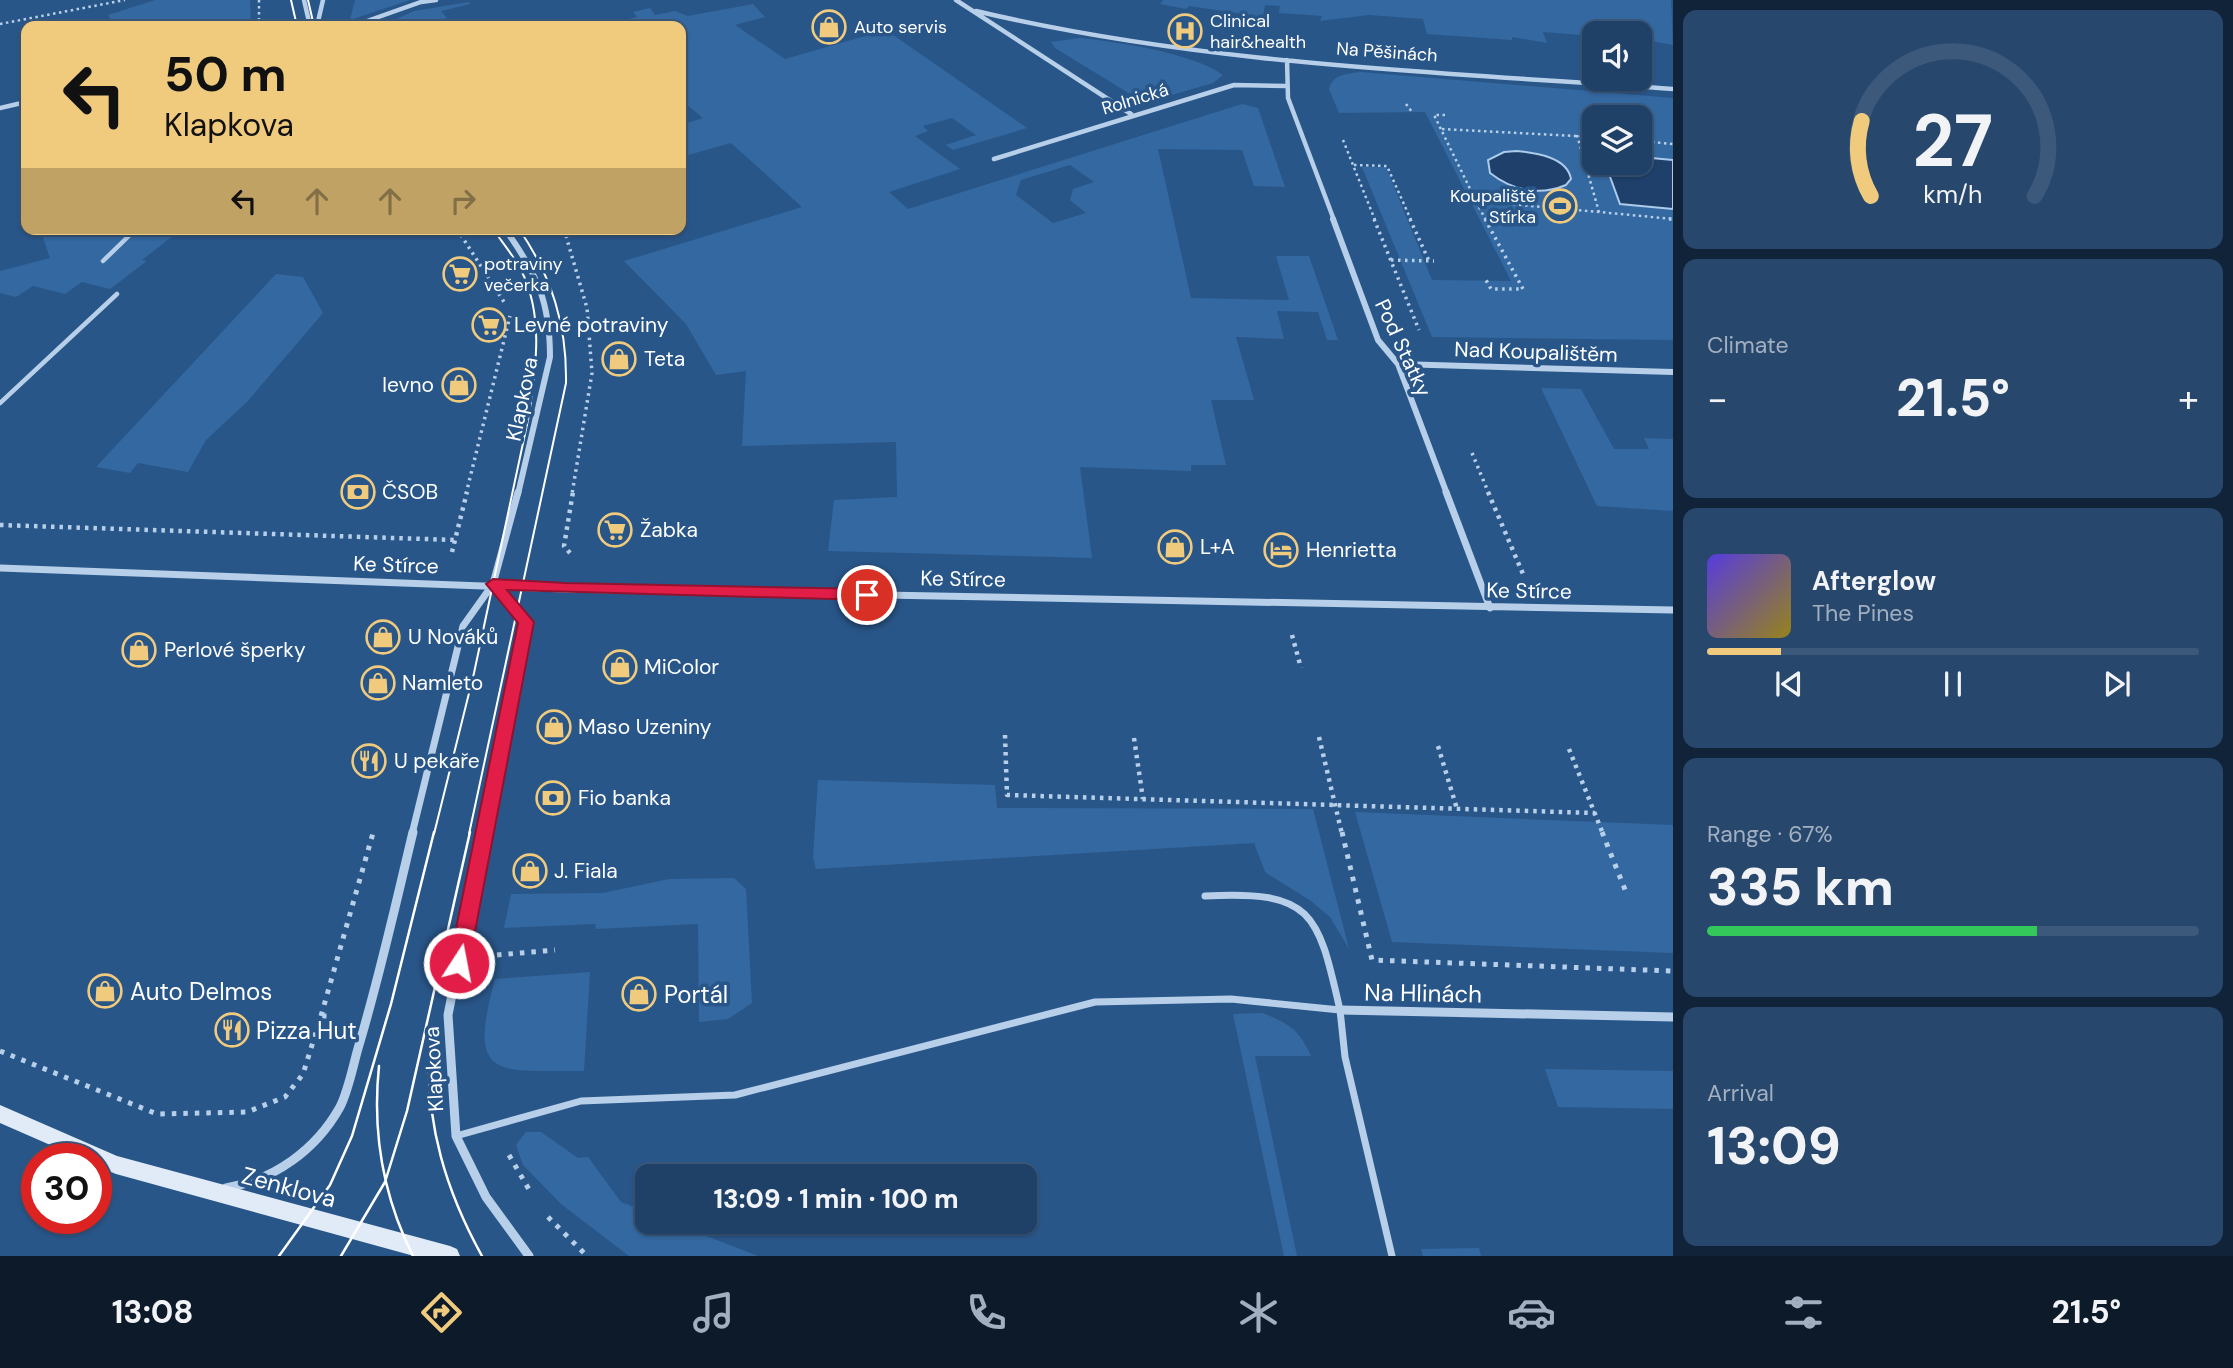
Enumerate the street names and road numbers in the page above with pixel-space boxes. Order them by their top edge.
street label: Na Pěšinách [1336,36,1438,68]
street label: Rolnická [1099,77,1171,121]
street label: Pod Statky [1368,295,1438,402]
street label: Nad Koupalištěm [1454,335,1618,369]
street label: Klapkova [499,354,545,444]
street label: Ke Stírce [353,550,439,580]
street label: Ke Stírce [920,564,1006,594]
street label: Ke Stírce [1486,576,1572,606]
street label: Na Hlinách [1364,976,1482,1010]
street label: Klapkova [418,1026,450,1112]
street label: Zenklova [238,1160,340,1214]

